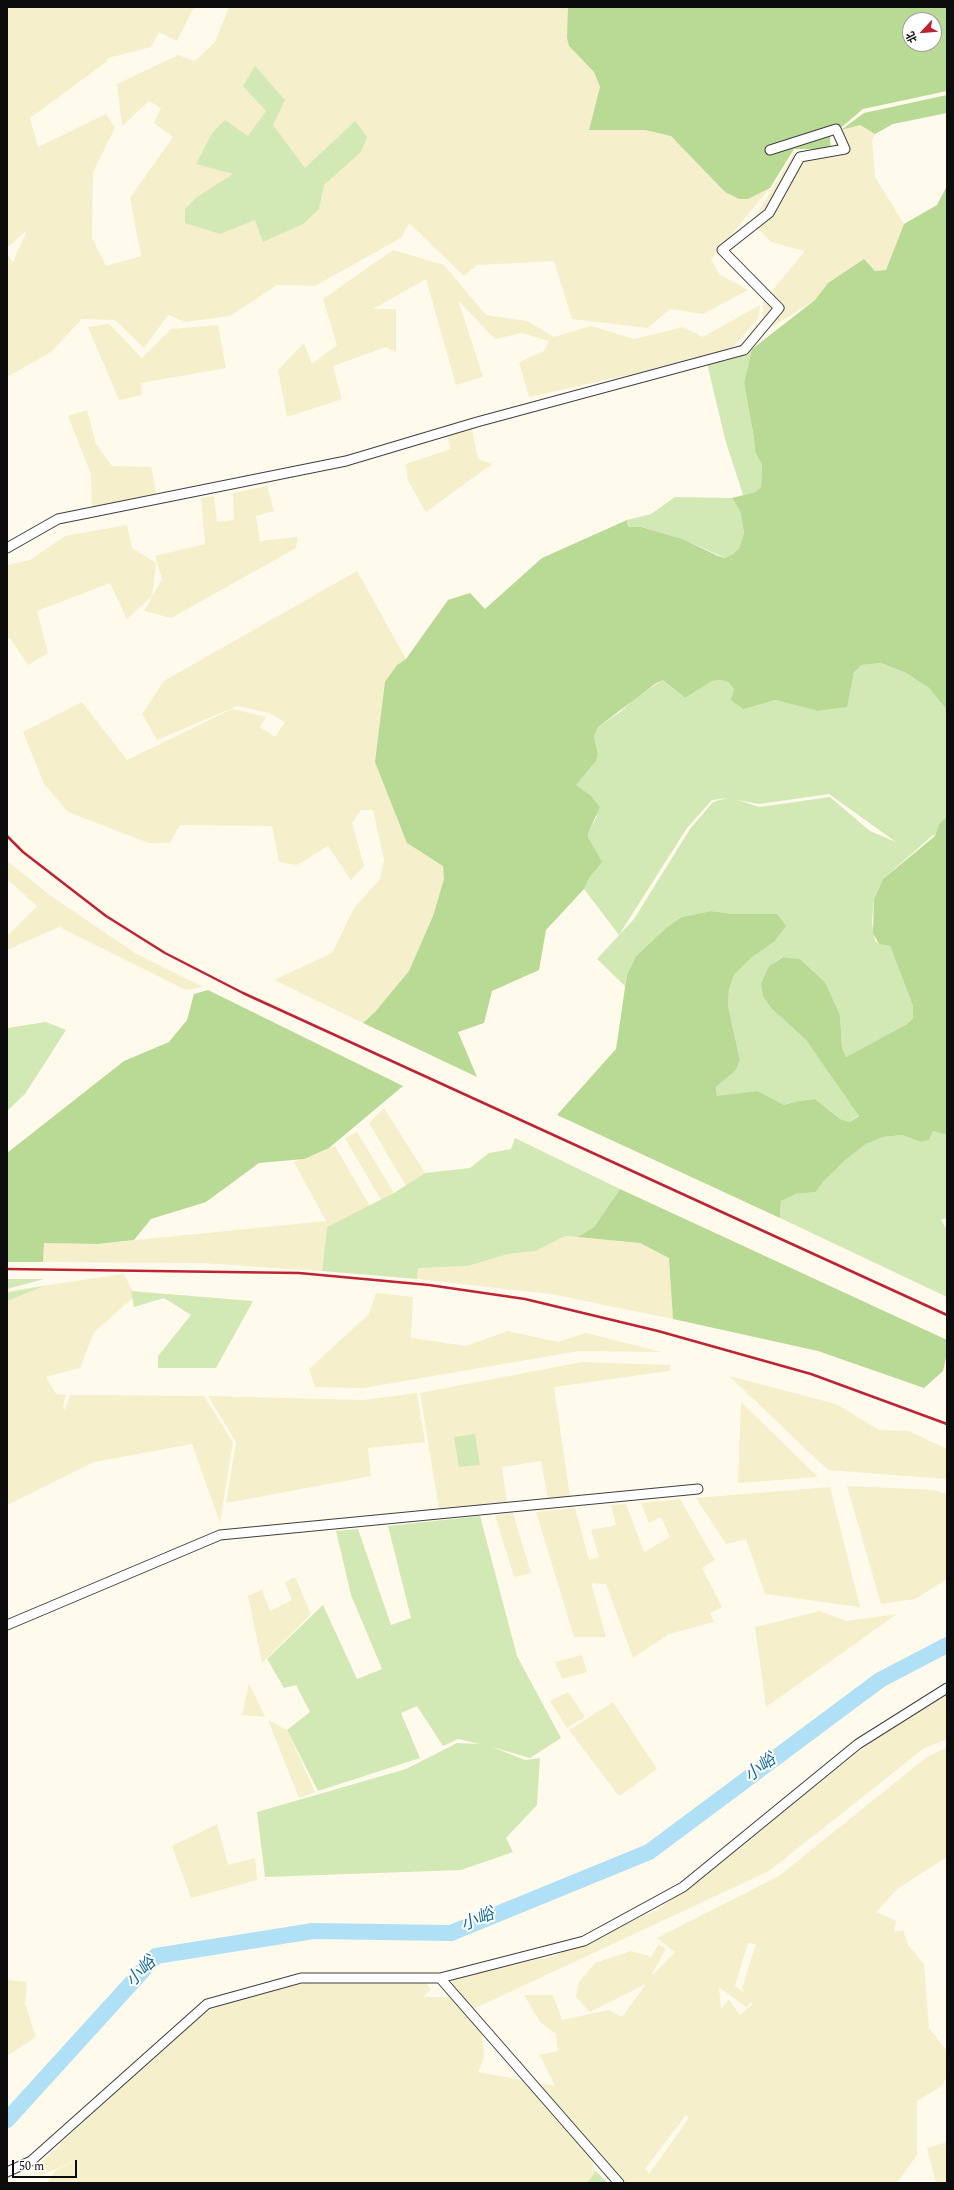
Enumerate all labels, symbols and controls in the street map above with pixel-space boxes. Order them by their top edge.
north arrow [902,12,942,52]
text: 北 [902,28,922,46]
water label: 小峪 [741,1751,781,1787]
water label: 小峪 [458,1905,498,1937]
water label: 小峪 [123,1954,161,1992]
scale bar [14,2152,79,2178]
text: 50 m [19,2157,44,2176]

